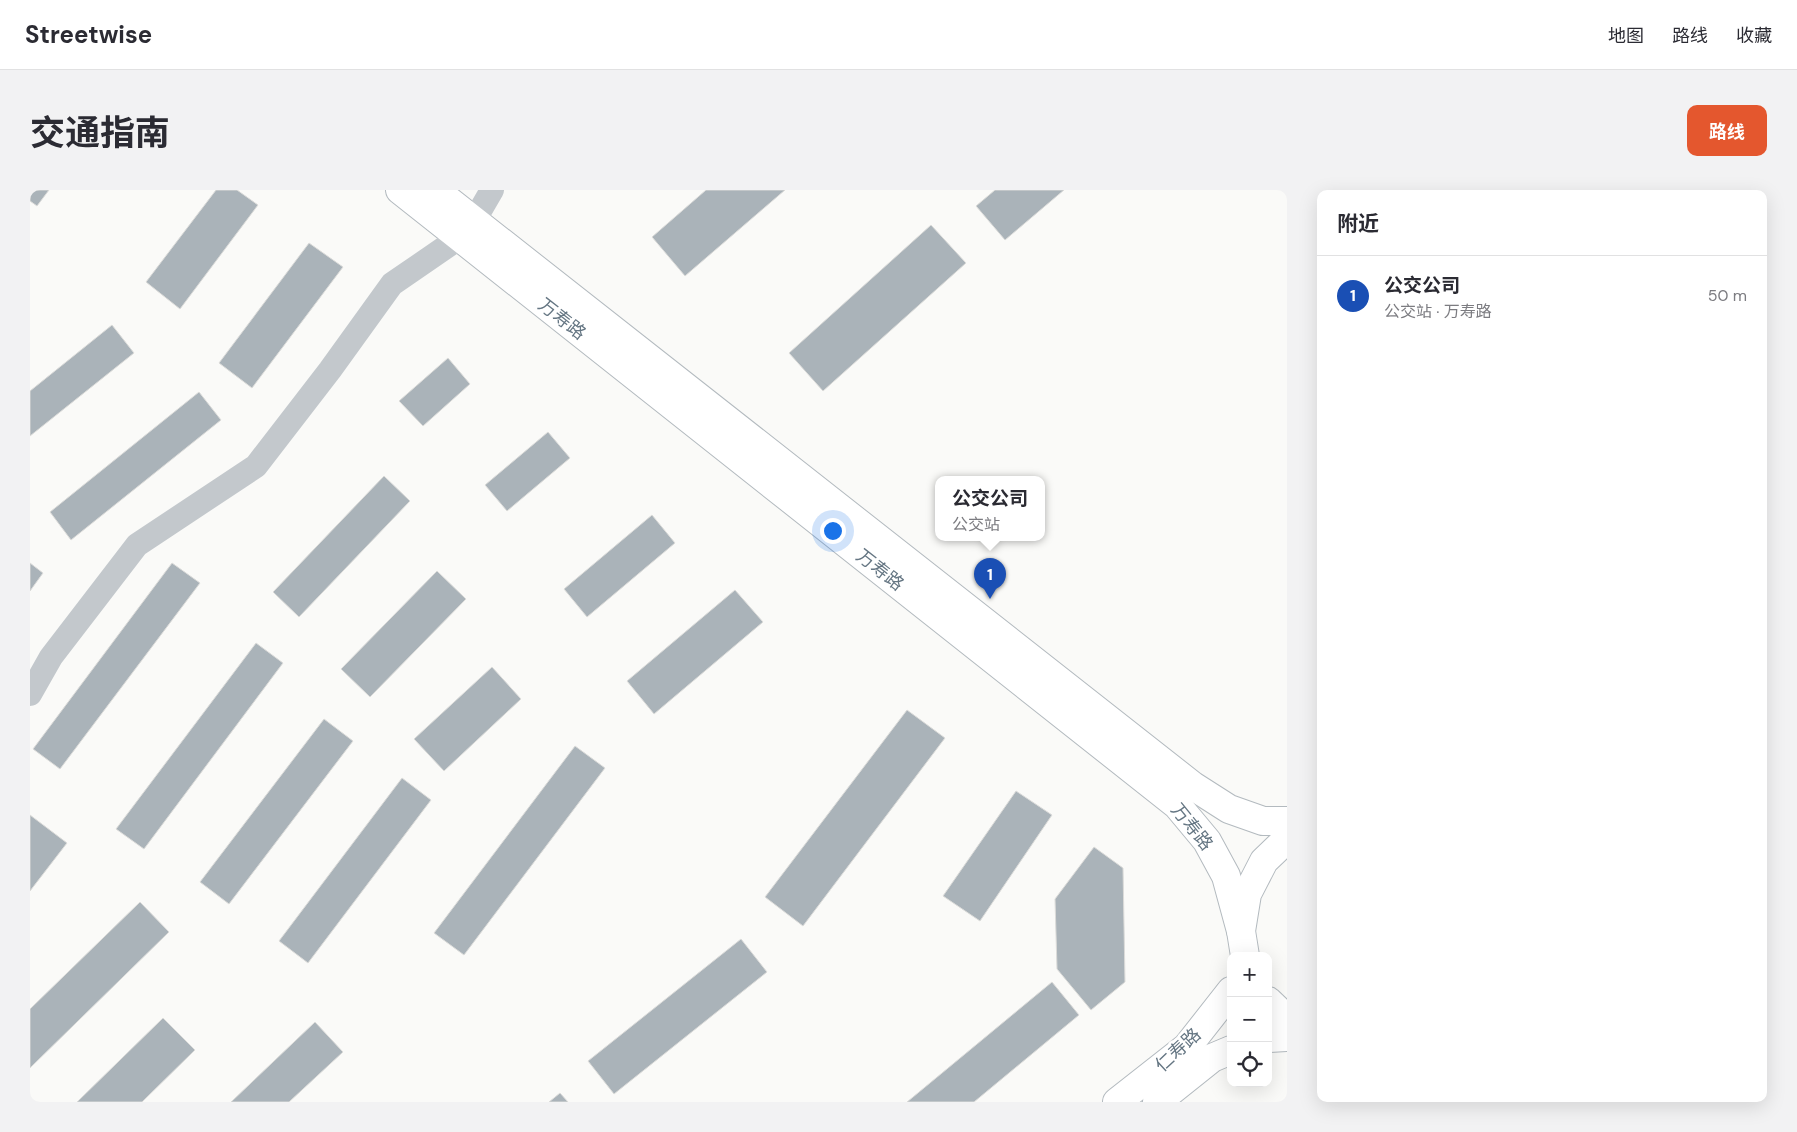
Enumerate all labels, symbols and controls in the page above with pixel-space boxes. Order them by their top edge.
text: Streetwise [25,19,152,50]
text: 地图 [1608,24,1644,48]
text: 路线 [1672,24,1708,48]
text: 收藏 [1736,24,1772,48]
button: 路线 [1687,105,1767,156]
text: 交通指南 [30,110,170,156]
text: 附近 [1337,210,1379,238]
text: 公交公司 [1384,273,1460,298]
text: 1 [1350,285,1356,306]
text: 50 m [1708,285,1747,306]
street label: 万寿路 [533,293,591,345]
text: 公交站 · 万寿路 [1384,301,1492,322]
popup [935,476,1045,541]
text: 公交公司 [952,486,1028,511]
text: 公交站 [952,514,1000,535]
your location [820,518,846,544]
street label: 万寿路 [851,544,909,596]
pin: 1 [974,558,1006,599]
street label: 万寿路 [1166,798,1218,856]
map controls [1227,952,1272,1087]
button: + [1227,952,1272,997]
button: − [1227,997,1272,1042]
street label: 仁寿路 [1150,1023,1206,1077]
button: locate [1227,1042,1272,1087]

